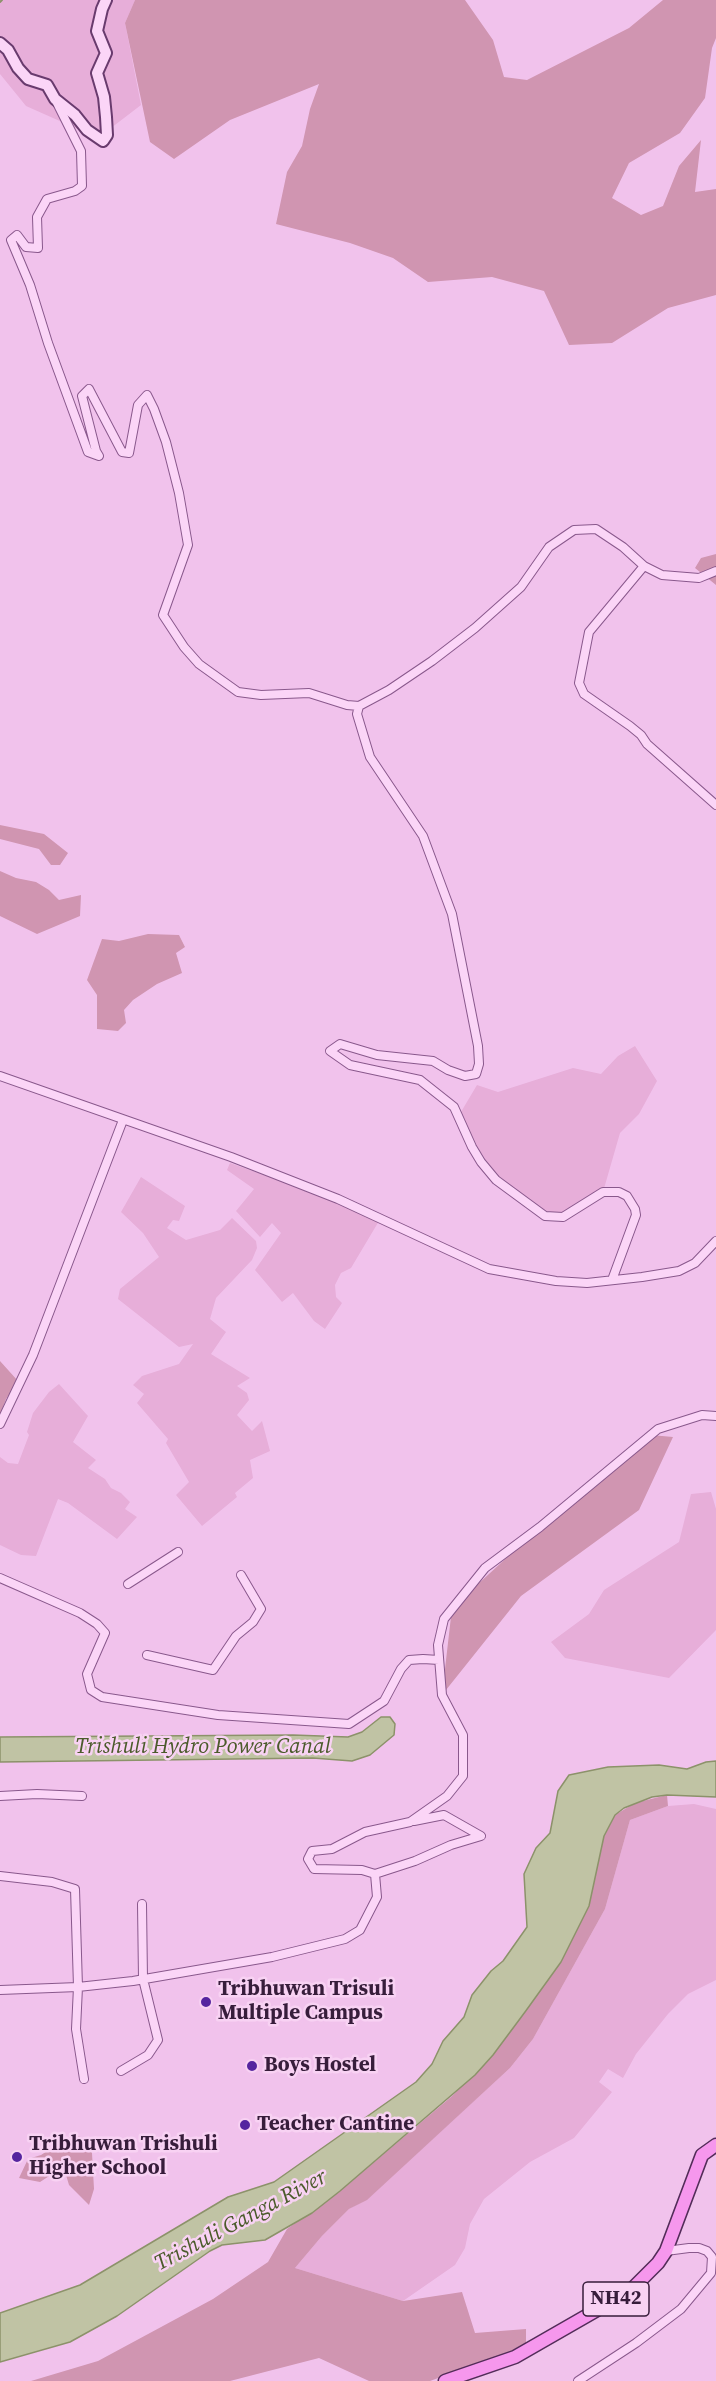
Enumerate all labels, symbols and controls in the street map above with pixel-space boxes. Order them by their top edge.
water label: Trishuli Hydro Power Canal [75,1734,331,1760]
place label: Tribhuwan Trisuli Multiple Campus [218,1977,394,2027]
marker: Tribhuwan Trisuli Multiple Campus [199,1995,213,2009]
place label: Boys Hostel [264,2053,376,2079]
marker: Boys Hostel [245,2059,259,2073]
place label: Teacher Cantine [257,2112,414,2138]
marker: Teacher Cantine [238,2118,252,2132]
place label: Tribhuwan Trishuli Higher School [29,2132,218,2182]
marker: Tribhuwan Trishuli Higher School [10,2150,24,2164]
water label: Trishuli Ganga River [150,2164,332,2278]
road number: NH42 [583,2282,649,2316]

